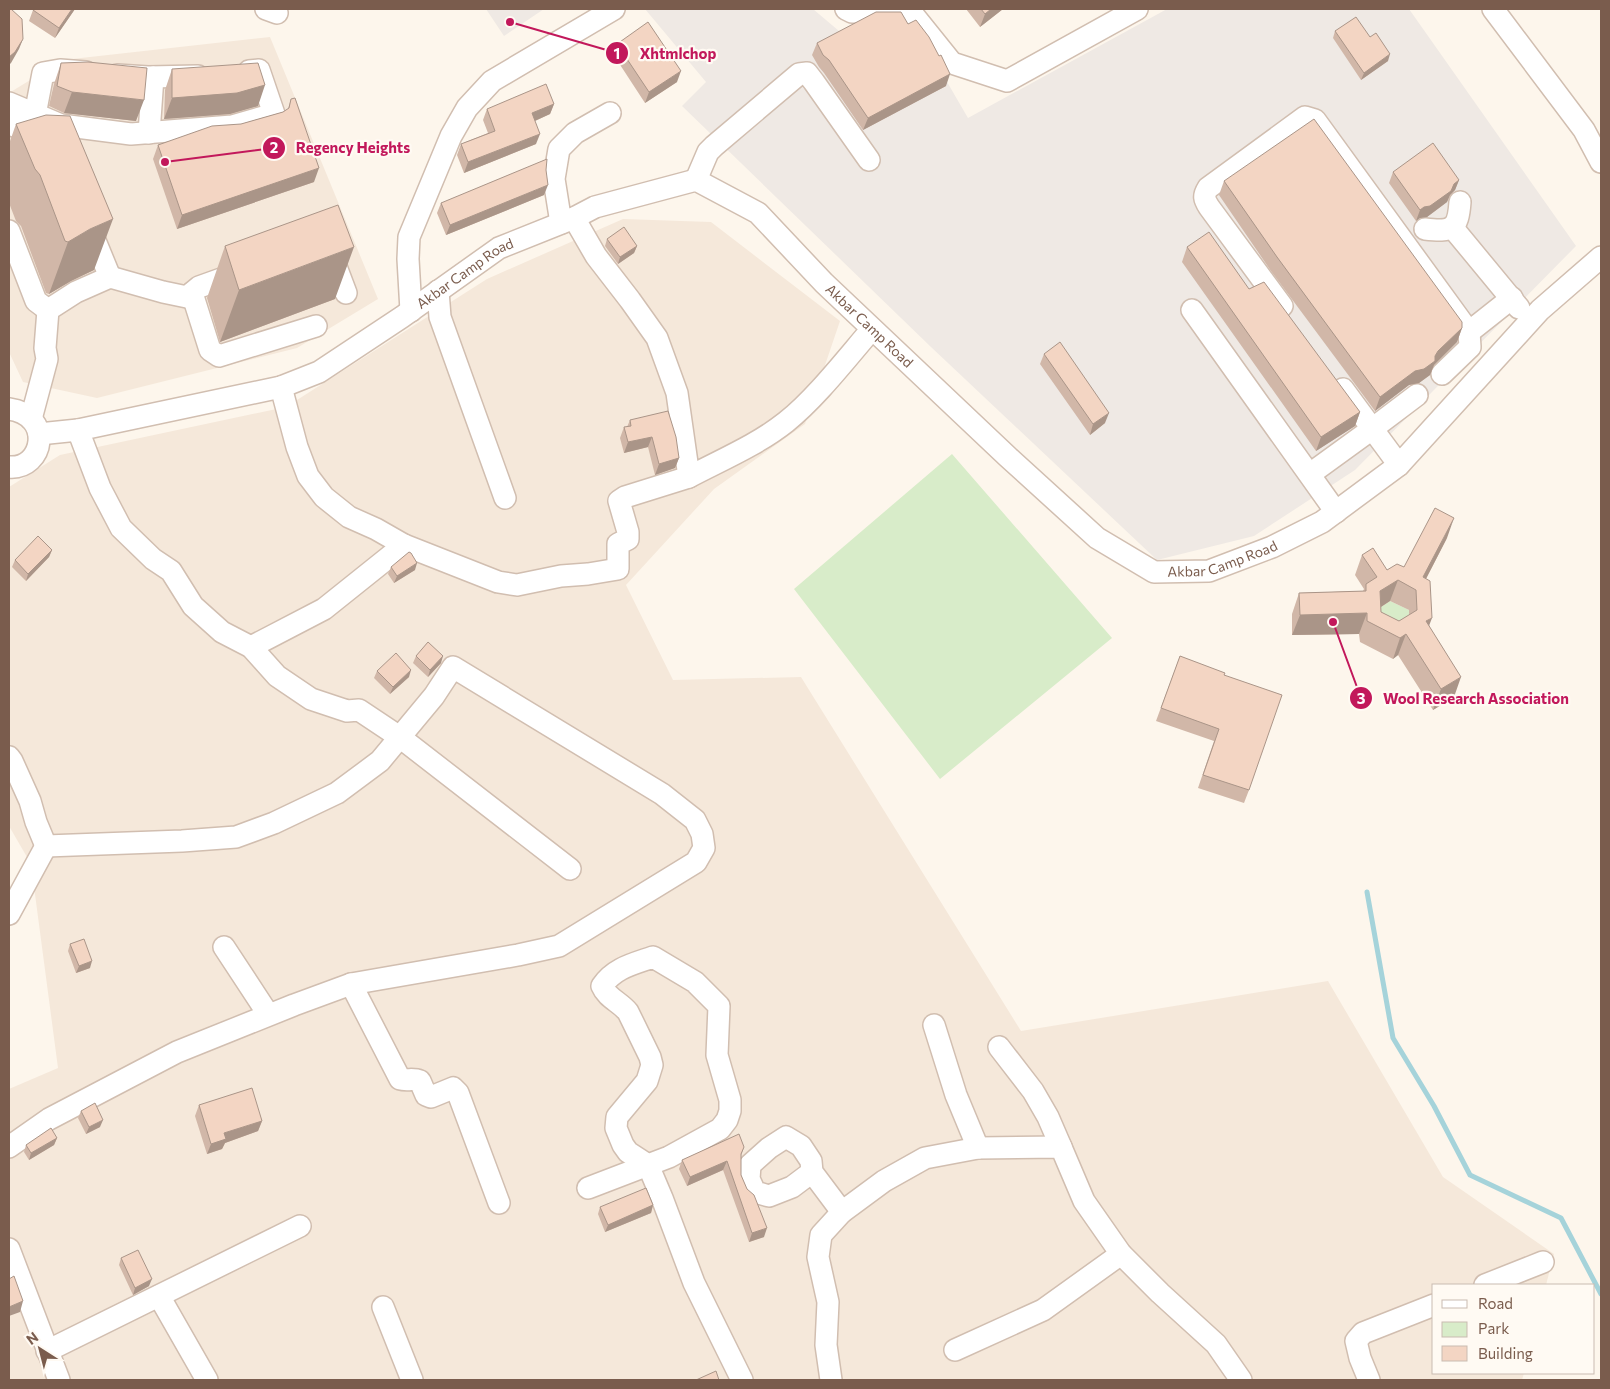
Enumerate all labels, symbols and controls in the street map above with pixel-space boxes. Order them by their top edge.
callout: Xhtmlchop [605,38,726,68]
text: 1 [614,44,620,62]
text: Xhtmlchop [640,44,716,62]
callout: Regency Heights [261,133,420,163]
text: 2 [270,138,278,156]
text: Regency Heights [296,138,410,156]
street label: Akbar Camp Road [413,234,516,312]
street label: Akbar Camp Road [822,280,917,371]
street label: Akbar Camp Road [1167,537,1280,580]
callout: Wool Research Association [1348,683,1579,713]
text: 3 [1357,689,1366,707]
text: Wool Research Association [1383,689,1569,707]
legend [1432,1284,1595,1374]
text: Road [1478,1294,1513,1312]
text: Park [1478,1319,1509,1337]
north arrow [15,1324,65,1374]
text: N [23,1328,41,1348]
text: Building [1478,1344,1533,1362]

